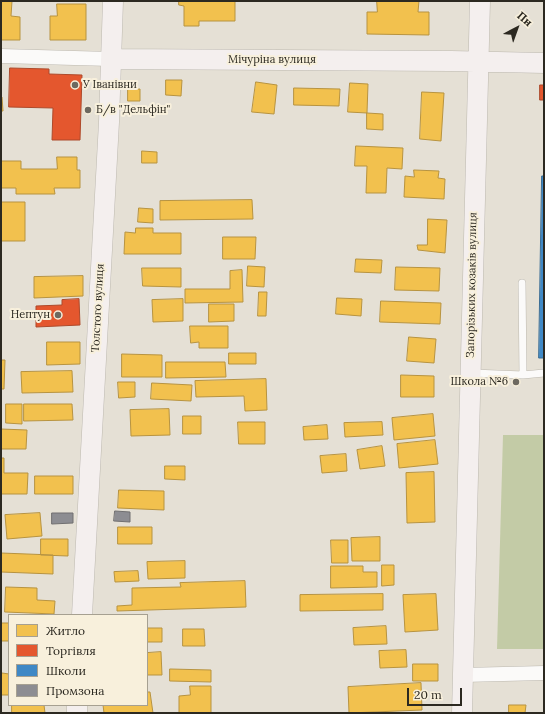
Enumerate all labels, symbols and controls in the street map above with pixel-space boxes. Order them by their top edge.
north arrow [497,8,537,48]
text: Пн [514,8,535,29]
street label: Мічуріна вулиця [228,53,316,67]
place label: У Іванівни [83,78,137,92]
marker: У Іванівни [70,80,80,90]
place label: Б/в "Дельфін" [96,103,170,117]
marker: Б/в "Дельфін" [83,105,93,115]
street label: Запорізьких козаків вулиця [464,212,480,358]
street label: Толстого вулиця [89,263,107,353]
place label: Нептун [11,308,50,322]
marker: Нептун [53,310,63,320]
place label: Школа №6 [451,375,508,389]
marker: Школа №6 [511,377,521,387]
legend [8,614,148,706]
text: Житло [46,623,85,638]
text: Торгівля [46,643,96,658]
text: Школи [46,663,86,678]
scale bar [409,680,464,706]
text: Промзона [46,683,104,698]
text: 20 m [414,687,442,702]

